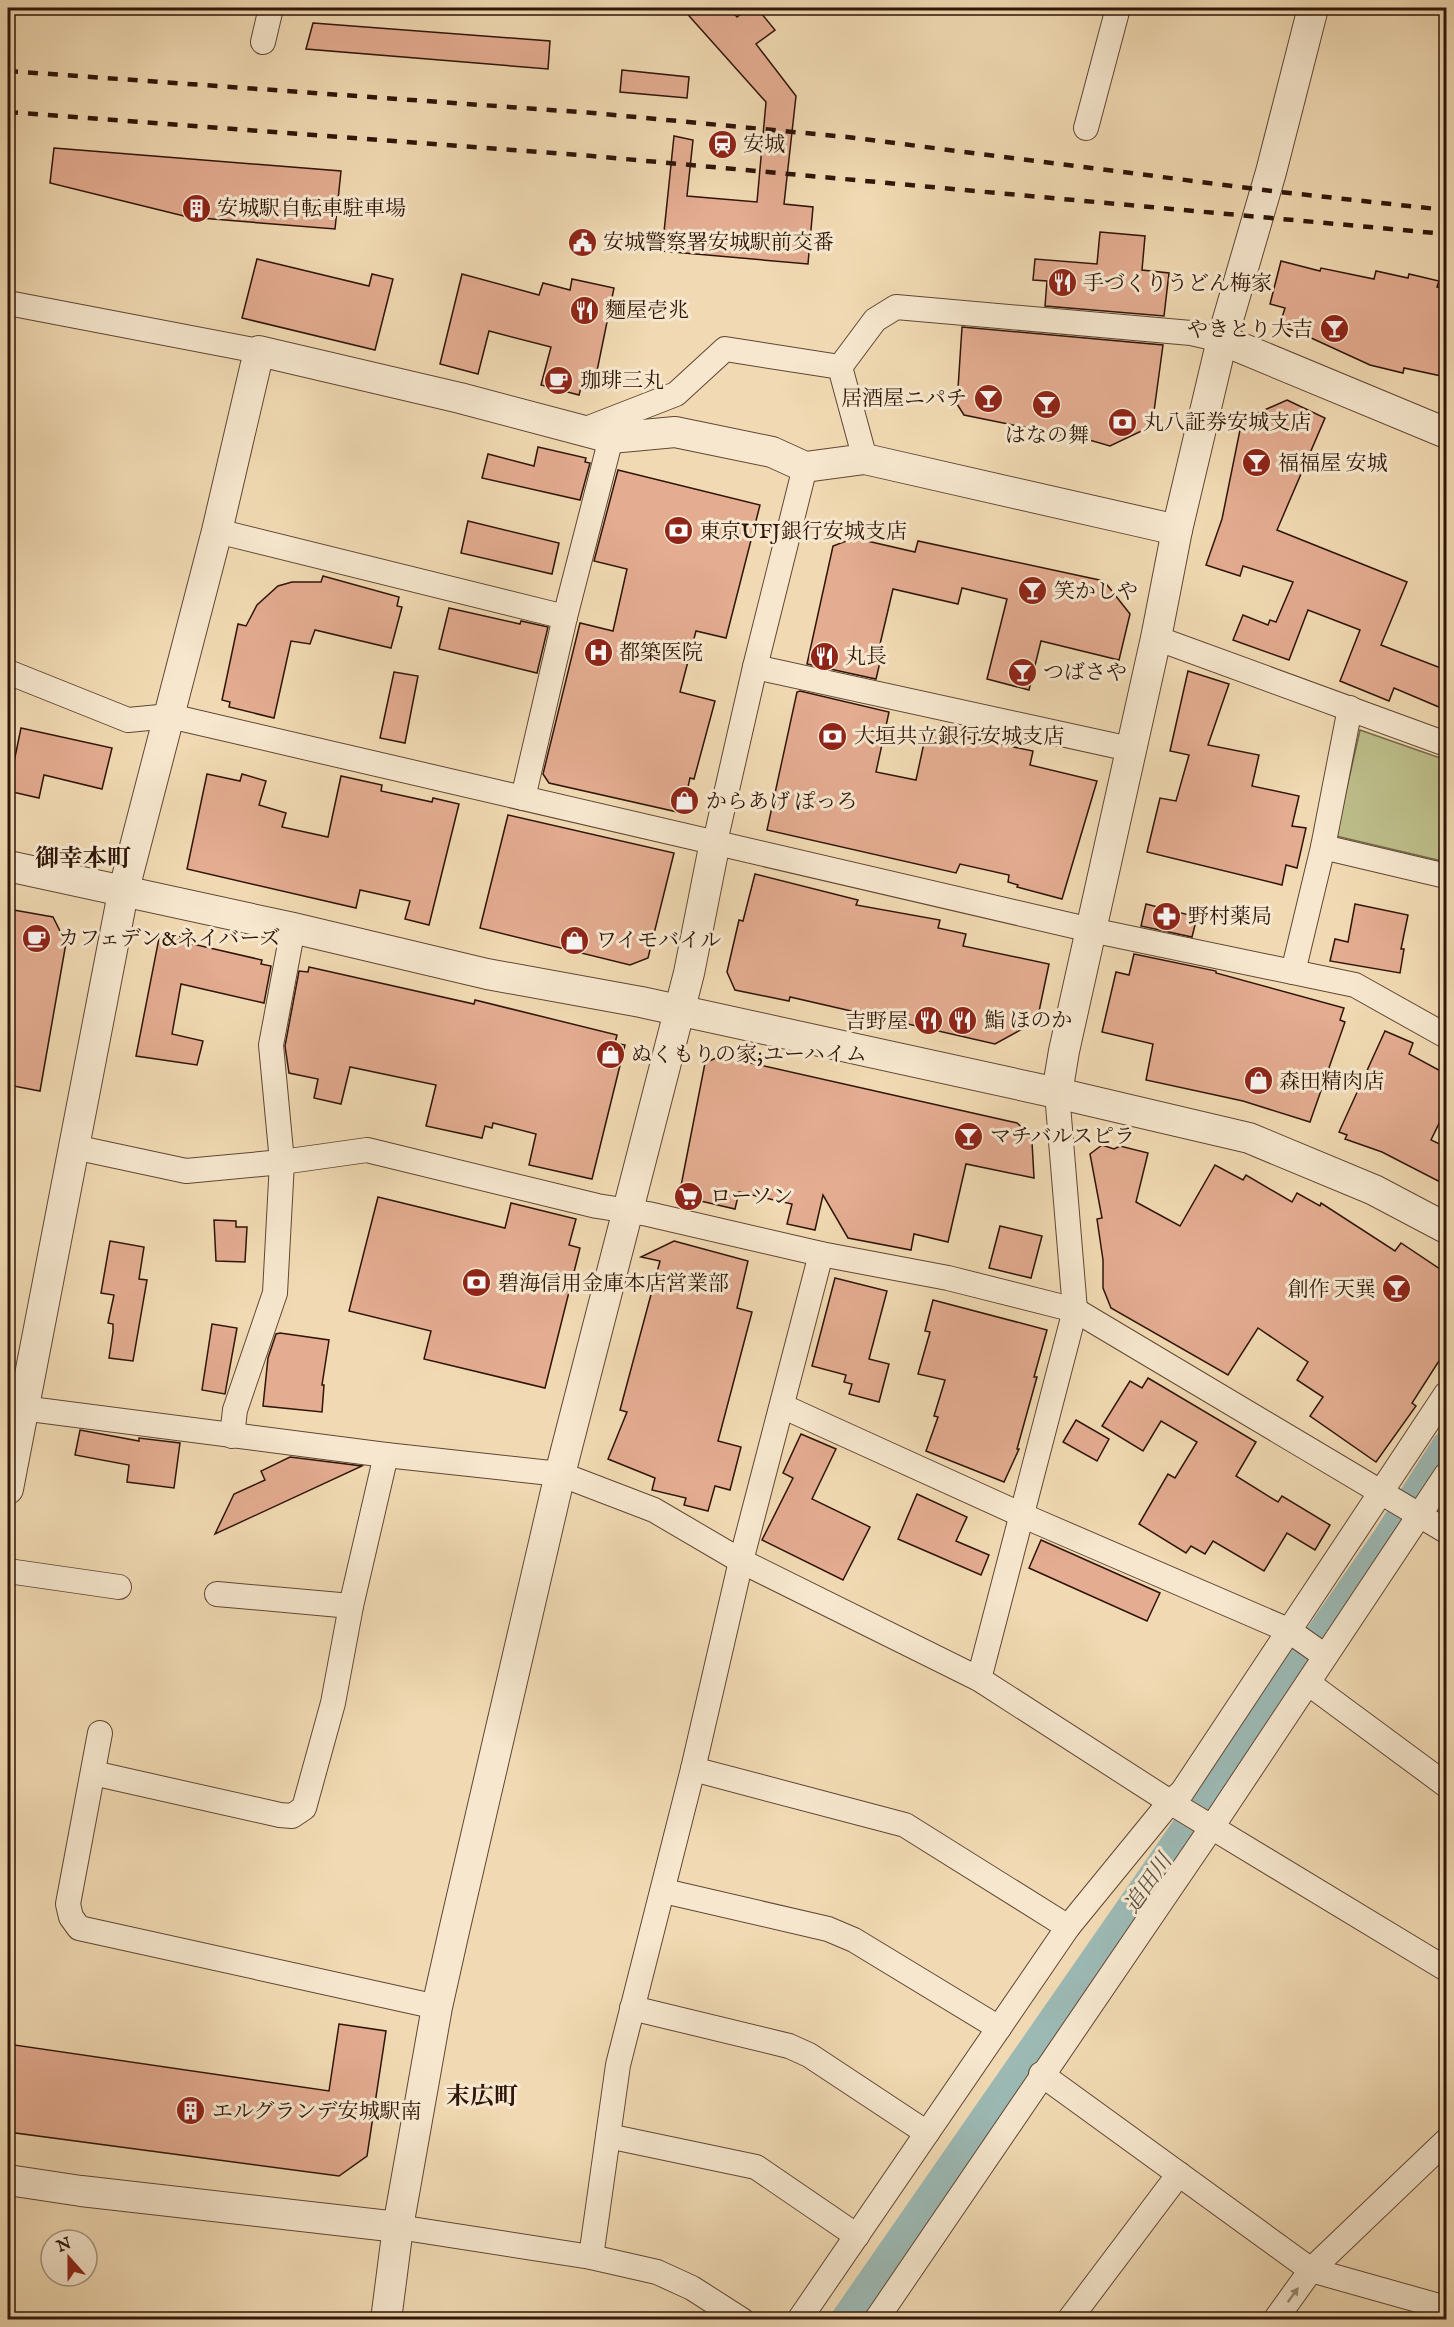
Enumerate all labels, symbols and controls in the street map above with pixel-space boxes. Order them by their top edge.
station icon: 安城 [706,128,738,160]
place label: 安城 [743,132,785,159]
building icon: 安城駅自転車駐車場 [180,192,212,224]
place label: 安城駅自転車駐車場 [217,196,406,223]
public building icon: 安城警察署安城駅前交番 [566,226,598,258]
place label: 安城警察署安城駅前交番 [603,230,834,257]
restaurant icon: 手づくりうどん梅家 [1046,267,1078,299]
place label: 手づくりうどん梅家 [1083,271,1272,298]
restaurant icon: 麵屋壱兆 [568,294,600,326]
place label: 麵屋壱兆 [605,298,689,325]
bar icon: やきとり大吉 [1318,313,1350,345]
place label: やきとり大吉 [1187,317,1313,344]
cafe icon: 珈琲三丸 [543,364,575,396]
place label: 珈琲三丸 [580,368,664,395]
bar icon: 居酒屋ニパチ [972,382,1004,414]
place label: 居酒屋ニパチ [841,386,967,413]
bar icon: はなの舞 [1031,388,1063,420]
bank icon: 丸八証券安城支店 [1106,406,1138,438]
place label: 丸八証券安城支店 [1143,410,1311,437]
place label: はなの舞 [1005,423,1089,450]
bar icon: 福福屋 安城 [1241,447,1273,479]
place label: 福福屋 安城 [1278,451,1388,478]
bank icon: 東京UFJ銀行安城支店 [662,515,694,547]
place label: 東京UFJ銀行安城支店 [699,519,907,546]
bar icon: 笑かしや [1017,575,1049,607]
place label: 笑かしや [1054,579,1138,606]
hospital icon: 都築医院 [582,636,614,668]
place label: 都築医院 [619,640,703,667]
restaurant icon: 丸長 [808,640,840,672]
place label: 丸長 [845,644,887,671]
bar icon: つばさや [1006,656,1038,688]
place label: つばさや [1043,660,1127,687]
bank icon: 大垣共立銀行安城支店 [817,720,849,752]
place label: 大垣共立銀行安城支店 [854,724,1064,751]
shop icon: からあげ ぽっろ [669,785,701,817]
place label: からあげ ぽっろ [706,789,858,816]
district label: 御幸本町 [35,844,131,875]
pharmacy icon: 野村薬局 [1151,900,1183,932]
place label: 野村薬局 [1188,904,1272,931]
cafe icon: カフェデン&ネイバーズ [21,922,53,954]
shop icon: ワイモバイル [559,924,591,956]
place label: カフェデン&ネイバーズ [58,926,280,953]
place label: ワイモバイル [596,928,721,955]
restaurant icon: 鮨 ほのか [947,1004,979,1036]
restaurant icon: 吉野屋 [913,1005,945,1037]
place label: 鮨 ほのか [984,1008,1073,1035]
place label: 吉野屋 [845,1009,908,1036]
shop icon: ぬくもりの家;ユーハイム [594,1038,626,1070]
place label: ぬくもりの家;ユーハイム [631,1042,867,1069]
shop icon: 森田精肉店 [1242,1065,1274,1097]
place label: 森田精肉店 [1279,1069,1384,1096]
bar icon: マチバルスピラ [953,1120,985,1152]
place label: マチバルスピラ [990,1124,1135,1151]
supermarket icon: ローソン [673,1180,705,1212]
place label: ローソン [710,1184,793,1211]
bank icon: 碧海信用金庫本店営業部 [461,1267,493,1299]
place label: 碧海信用金庫本店営業部 [498,1271,729,1298]
bar icon: 創作 天巽 [1381,1273,1413,1305]
place label: 創作 天巽 [1287,1277,1376,1304]
water label: 追田川 [1118,1847,1180,1919]
district label: 末広町 [446,2082,518,2113]
building icon: エルグランデ安城駅南 [175,2095,207,2127]
place label: エルグランデ安城駅南 [212,2099,422,2126]
north arrow [39,2228,99,2288]
text: N [53,2234,75,2258]
one-way arrow [1287,2287,1299,2302]

